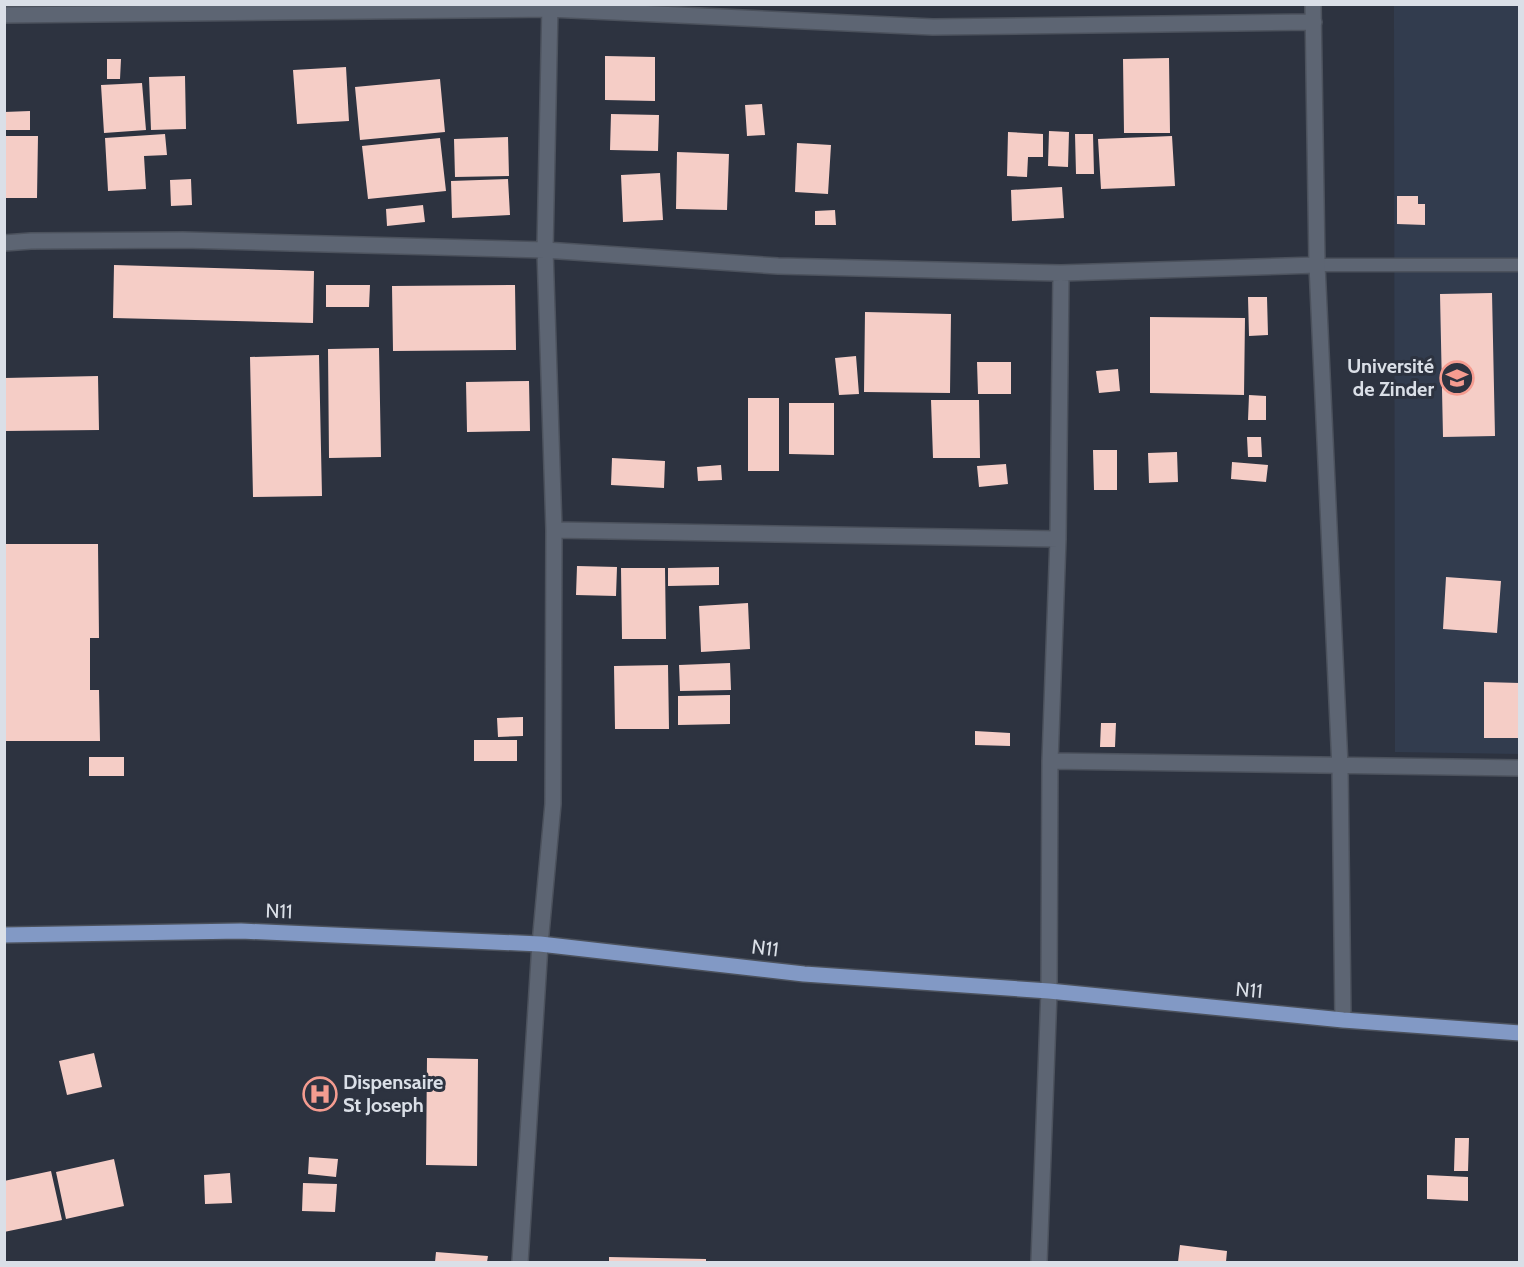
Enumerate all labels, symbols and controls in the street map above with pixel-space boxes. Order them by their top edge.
place label: Université de Zinder [1347,354,1434,401]
school or university icon: Université de Zinder [1439,360,1475,396]
street label: N11 [265,899,293,923]
street label: N11 [750,934,780,962]
street label: N11 [1234,977,1264,1003]
place label: Dispensaire St Joseph [343,1070,443,1117]
hospital icon: Dispensaire St Joseph [302,1076,338,1112]

